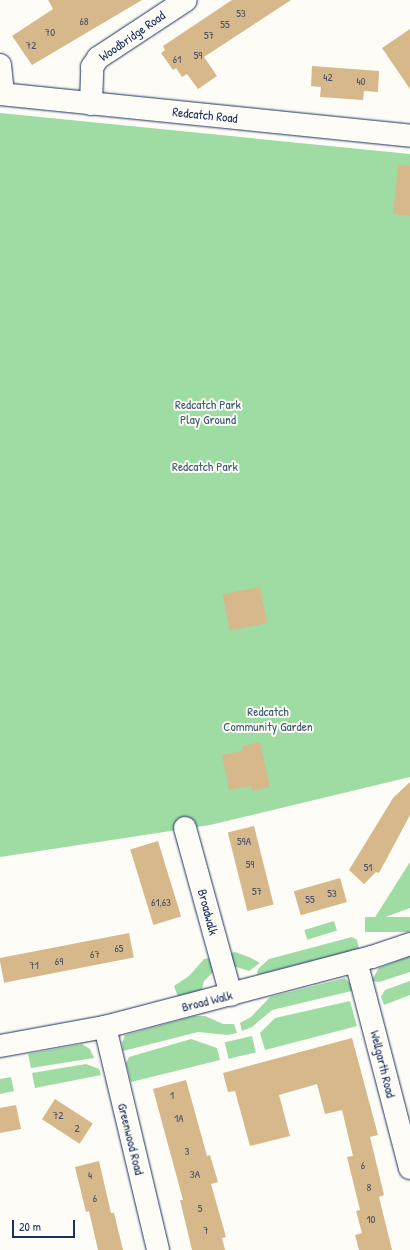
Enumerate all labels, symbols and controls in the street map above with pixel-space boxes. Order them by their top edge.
house number: 53 [236,6,246,20]
street label: Woodbridge Road [96,7,168,65]
house number: 68 [79,14,89,28]
house number: 55 [220,17,230,31]
house number: 70 [45,25,55,39]
house number: 57 [204,28,214,42]
house number: 72 [26,38,36,52]
house number: 59 [194,48,202,62]
house number: 61 [173,52,181,66]
house number: 42 [323,70,333,84]
house number: 40 [356,74,366,88]
street label: Redcatch Road [172,104,238,126]
park label: Redcatch Park Play Ground [175,397,241,428]
park label: Redcatch Park [172,458,238,474]
park label: Redcatch Community Garden [223,704,313,735]
house number: 59A [237,834,251,848]
house number: 59 [246,857,254,871]
house number: 51 [364,860,372,874]
house number: 57 [252,884,262,898]
house number: 53 [327,886,337,900]
street label: Broadwalk [194,887,222,937]
house number: 55 [305,892,315,906]
house number: 61,63 [151,895,171,909]
house number: 65 [114,941,124,955]
house number: 67 [90,947,100,961]
house number: 69 [55,954,63,968]
house number: 71 [29,958,39,972]
street label: Broad Walk [180,987,234,1015]
street label: Wellgarth Road [367,1029,399,1099]
house number: 1 [170,1088,174,1102]
street label: Greenwood Road [115,1102,147,1176]
house number: 72 [53,1108,63,1122]
house number: 1A [174,1111,184,1125]
house number: 2 [74,1121,80,1135]
house number: 3 [185,1144,189,1158]
house number: 6 [361,1158,365,1172]
house number: 3A [190,1167,200,1181]
house number: 4 [88,1168,92,1182]
house number: 8 [367,1180,371,1194]
house number: 6 [93,1191,97,1205]
house number: 5 [198,1201,202,1215]
scale bar [14,1212,77,1238]
house number: 10 [367,1212,375,1226]
text: 20 m [19,1218,41,1235]
house number: 7 [203,1223,209,1237]

